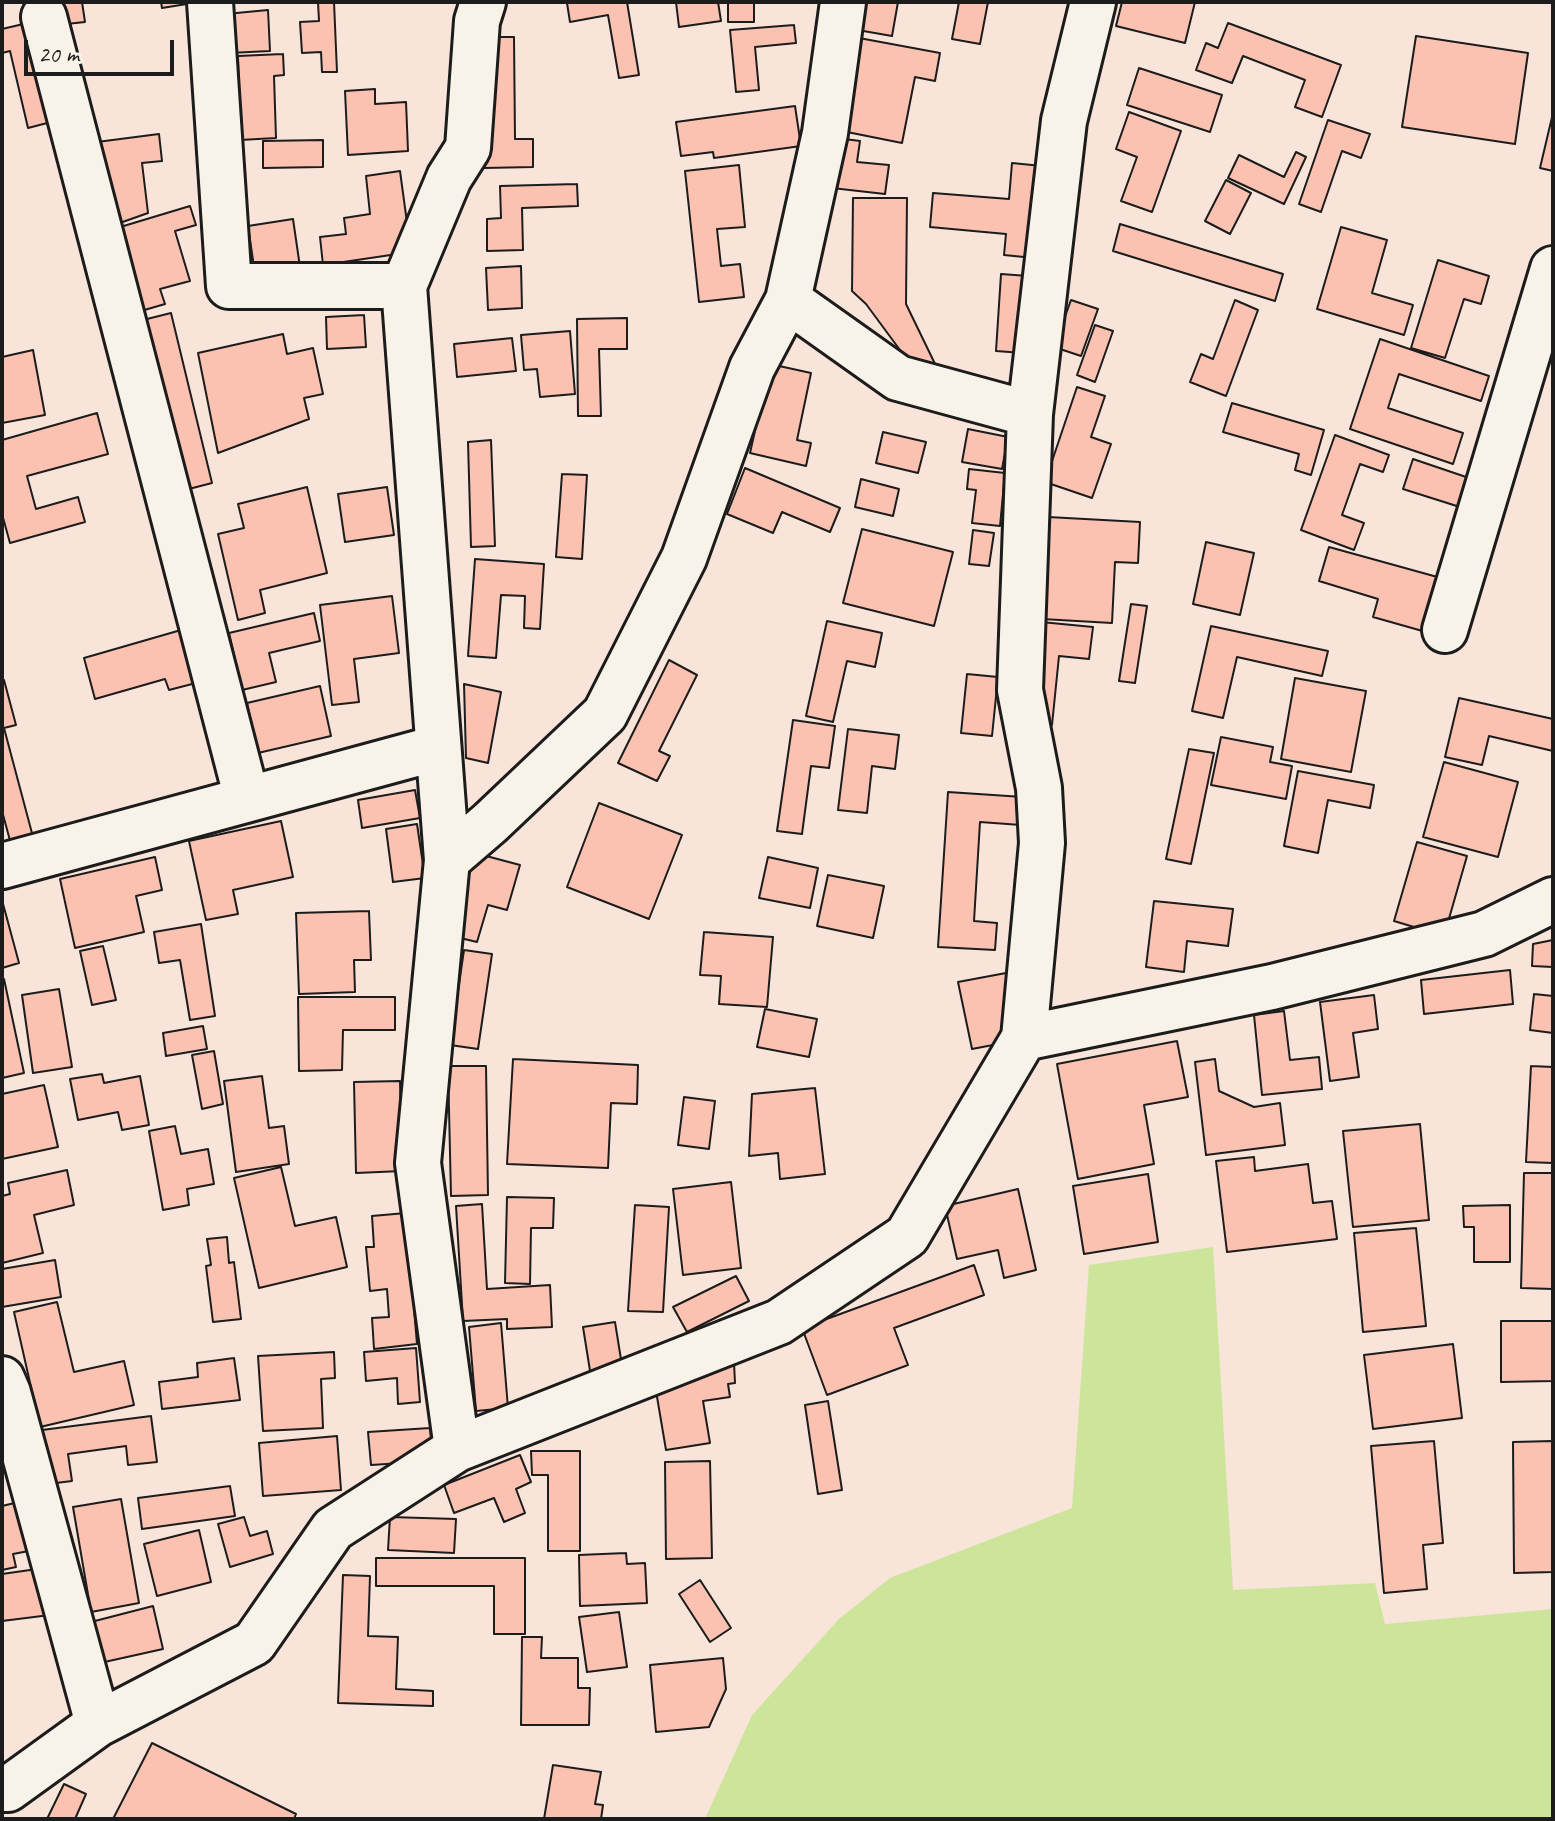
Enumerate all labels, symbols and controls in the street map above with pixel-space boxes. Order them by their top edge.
scale bar [28,24,178,74]
text: 20 m [38,39,79,69]

